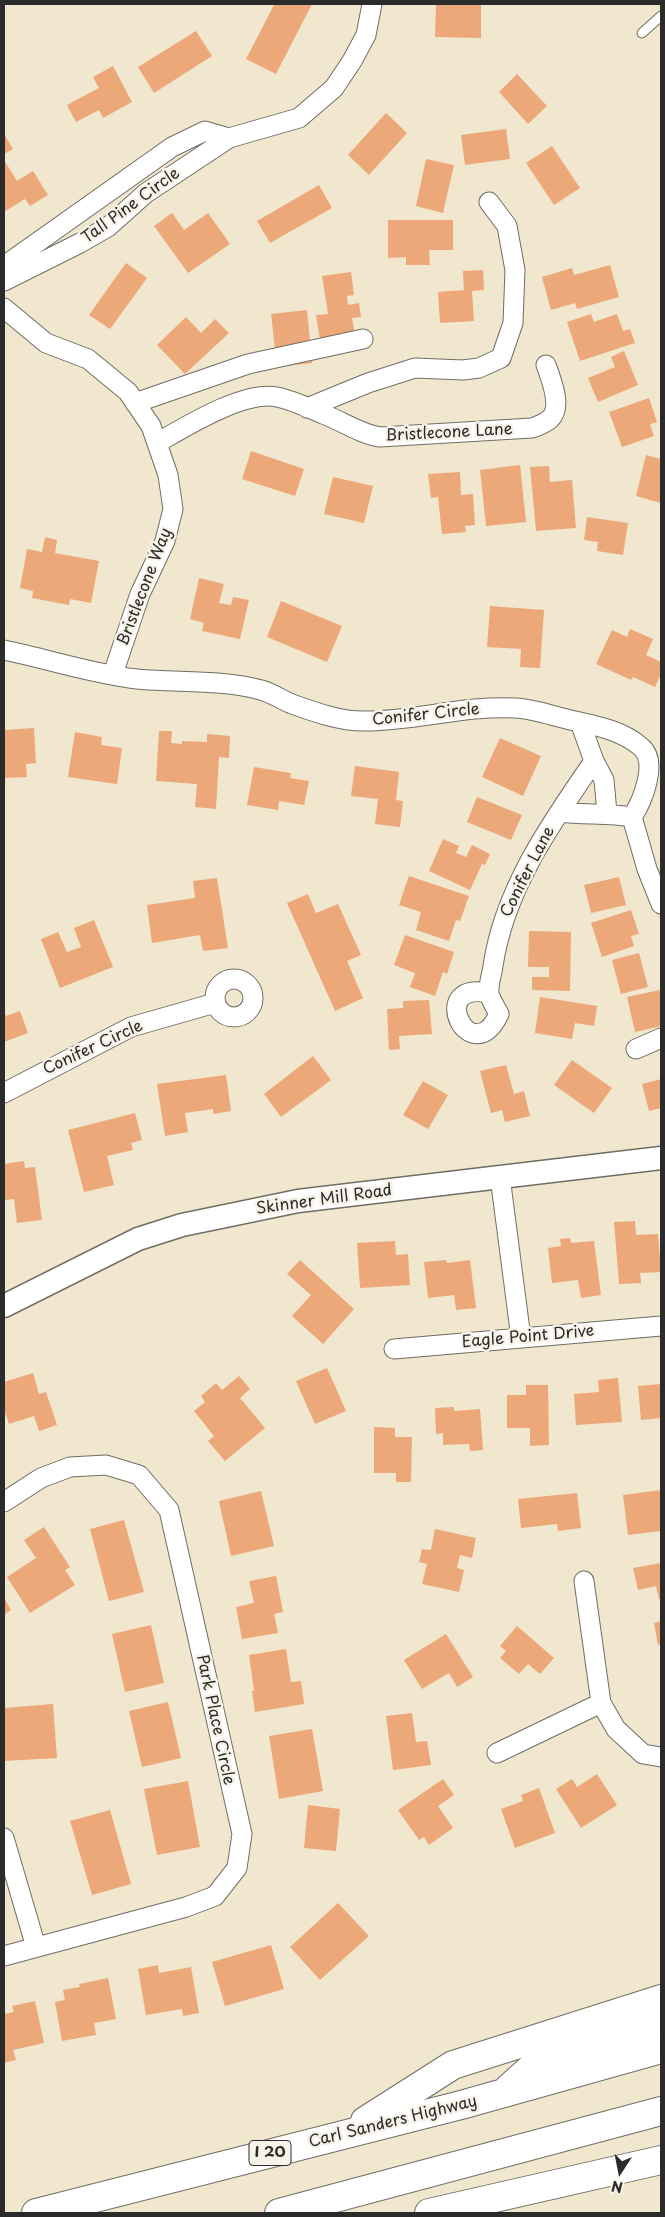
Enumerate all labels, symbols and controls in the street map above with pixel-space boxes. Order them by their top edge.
street label: Tall Pine Circle [78,164,184,248]
street label: Bristlecone Lane [385,420,513,446]
street label: Bristlecone Way [114,525,176,649]
street label: Conifer Circle [371,700,481,730]
street label: Conifer Lane [497,823,559,921]
street label: Conifer Circle [40,1016,146,1080]
street label: Skinner Mill Road [255,1181,393,1219]
street label: Eagle Point Drive [461,1322,595,1352]
street label: Park Place Circle [192,1653,238,1787]
street label: Carl Sanders Highway [307,2092,479,2152]
road number: I 20 [249,2140,291,2166]
north arrow [595,2147,645,2197]
text: N [610,2176,624,2199]

